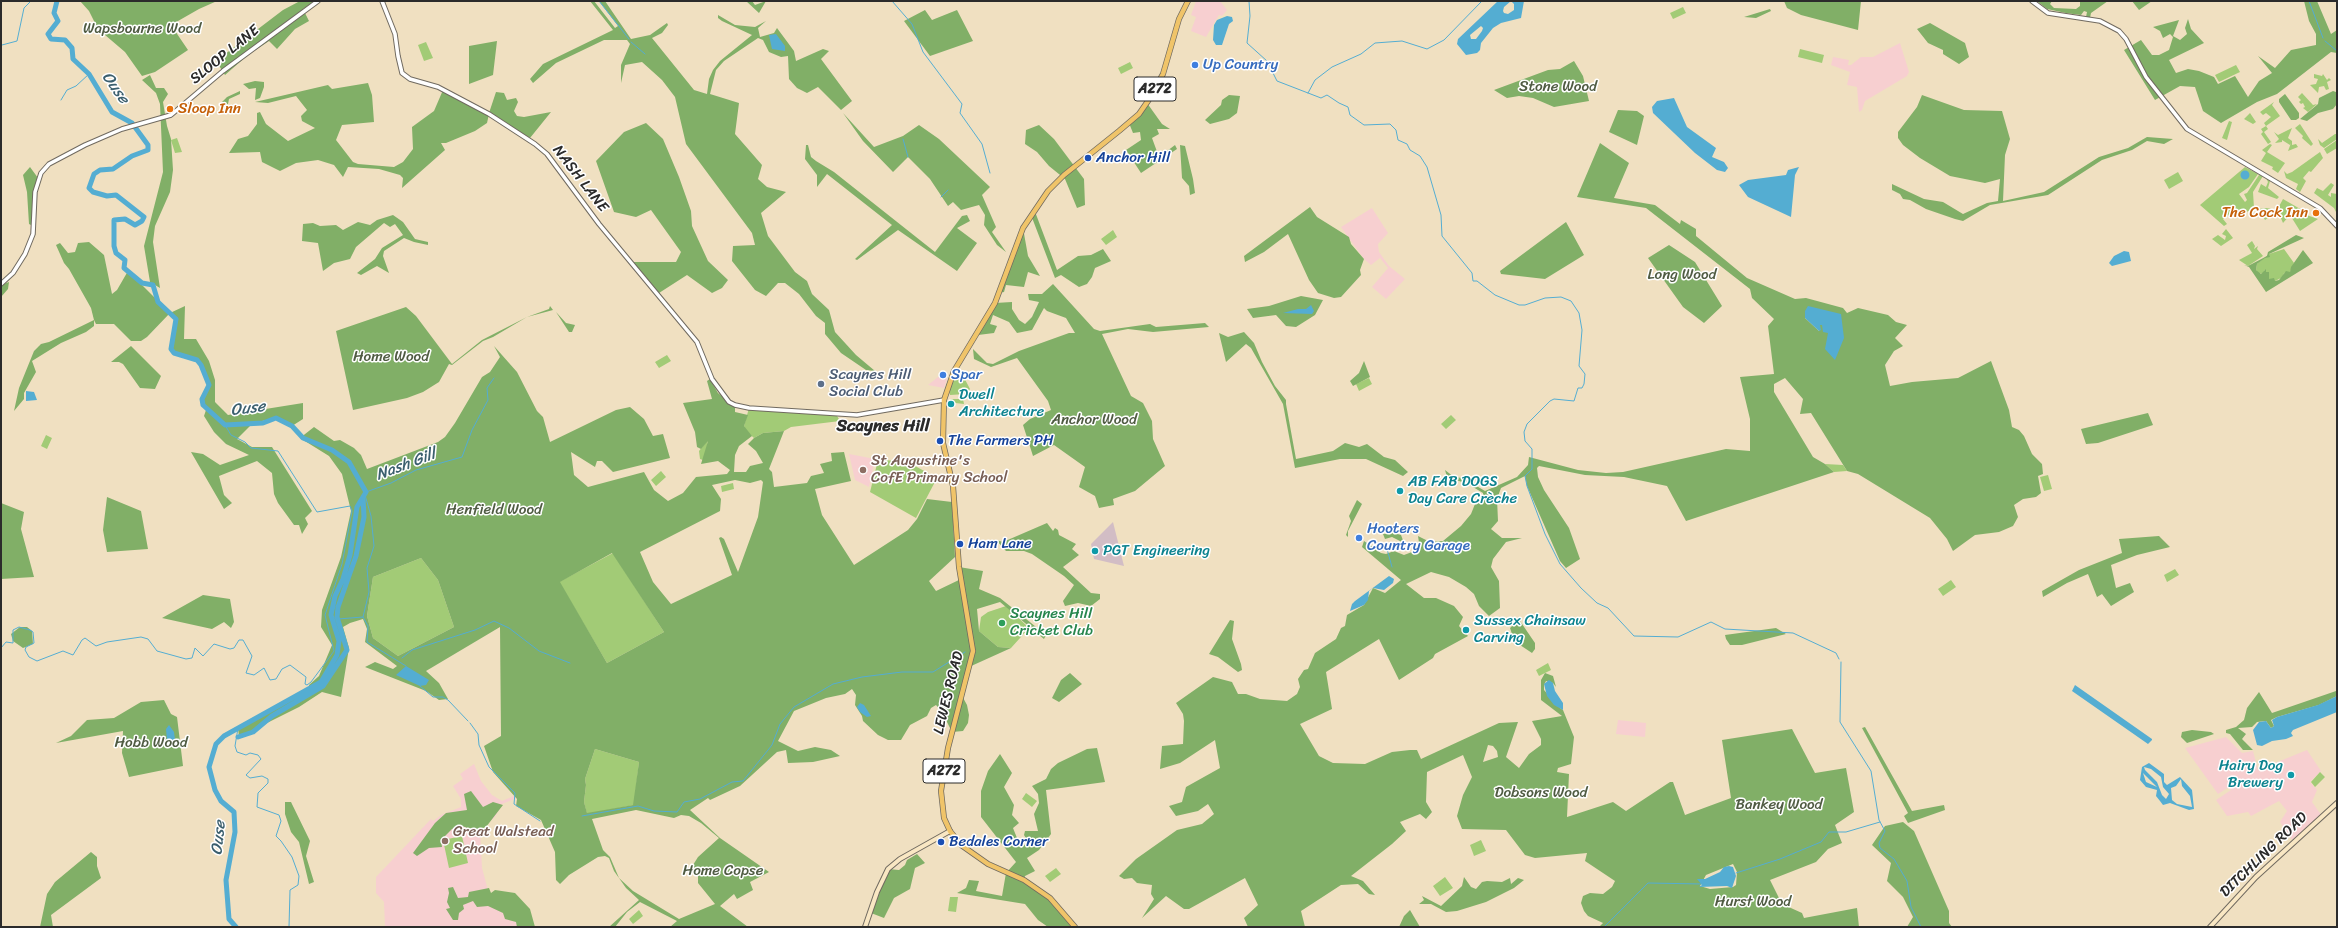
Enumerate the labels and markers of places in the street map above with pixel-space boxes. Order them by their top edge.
place label: Up Country [1203,56,1278,74]
marker: Up Country [1190,60,1200,70]
place label: Sloop Inn [178,100,241,118]
marker: Sloop Inn [165,104,175,114]
place label: Anchor Hill [1096,149,1170,167]
marker: Anchor Hill [1083,153,1093,163]
place label: The Cock Inn [2222,204,2308,222]
marker: The Cock Inn [2311,208,2321,218]
place label: Scaynes Hill Social Club [829,366,911,401]
place label: Spar [951,366,982,384]
marker: Spar [938,370,948,380]
marker: Scaynes Hill Social Club [816,379,826,389]
place label: Dwell Architecture [959,386,1044,421]
marker: Dwell Architecture [946,399,956,409]
place label: The Farmers PH [948,432,1054,450]
marker: The Farmers PH [935,436,945,446]
place label: St Augustine's CofE Primary School [871,452,1007,487]
marker: St Augustine's CofE Primary School [858,465,868,475]
place label: AB FAB DOGS Day Care Crèche [1408,473,1517,508]
marker: AB FAB DOGS Day Care Crèche [1395,486,1405,496]
place label: Hooters Country Garage [1367,520,1470,555]
marker: Hooters Country Garage [1354,533,1364,543]
place label: Ham Lane [968,535,1032,553]
marker: Ham Lane [955,539,965,549]
place label: PGT Engineering [1103,542,1210,560]
marker: PGT Engineering [1090,546,1100,556]
place label: Scaynes Hill Cricket Club [1010,605,1093,640]
place label: Sussex Chainsaw Carving [1474,612,1586,647]
marker: Scaynes Hill Cricket Club [997,618,1007,628]
marker: Sussex Chainsaw Carving [1461,625,1471,635]
place label: Hairy Dog Brewery [2219,757,2283,792]
marker: Hairy Dog Brewery [2286,770,2296,780]
place label: Great Walstead School [453,823,554,858]
place label: Bedales Corner [949,833,1048,851]
marker: Great Walstead School [440,836,450,846]
marker: Bedales Corner [936,837,946,847]

